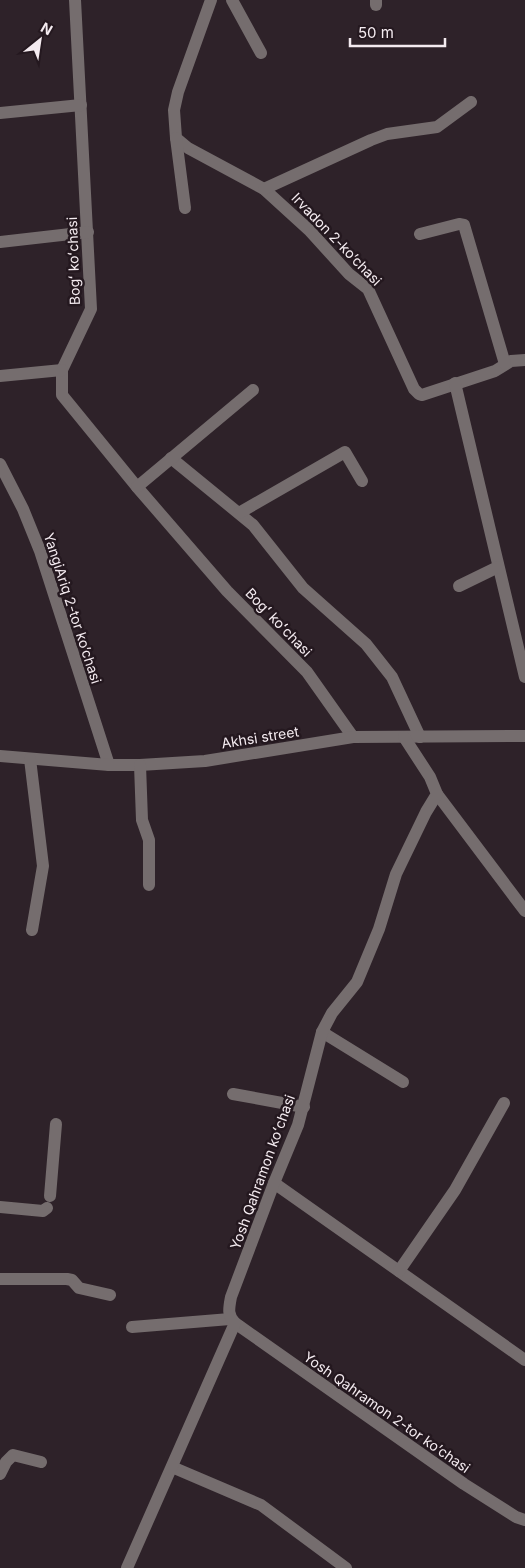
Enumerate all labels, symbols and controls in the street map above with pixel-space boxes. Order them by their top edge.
north arrow [15,15,65,65]
scale bar [350,15,445,47]
text: N [38,18,56,38]
text: 50 m [358,23,394,42]
street label: Irvadon 2-koʼchasi [288,189,386,289]
street label: Bogʻ koʻchasi [63,217,83,305]
street label: YangiАriq 2-tor koʼchasi [41,530,105,686]
street label: Bogʻ koʻchasi [242,584,316,660]
street label: Akhsi street [220,722,300,752]
street label: Yosh Qahramon koʻchasi [226,1092,298,1252]
street label: Yosh Qahramon 2-tor koʼchasi [300,1348,474,1476]

